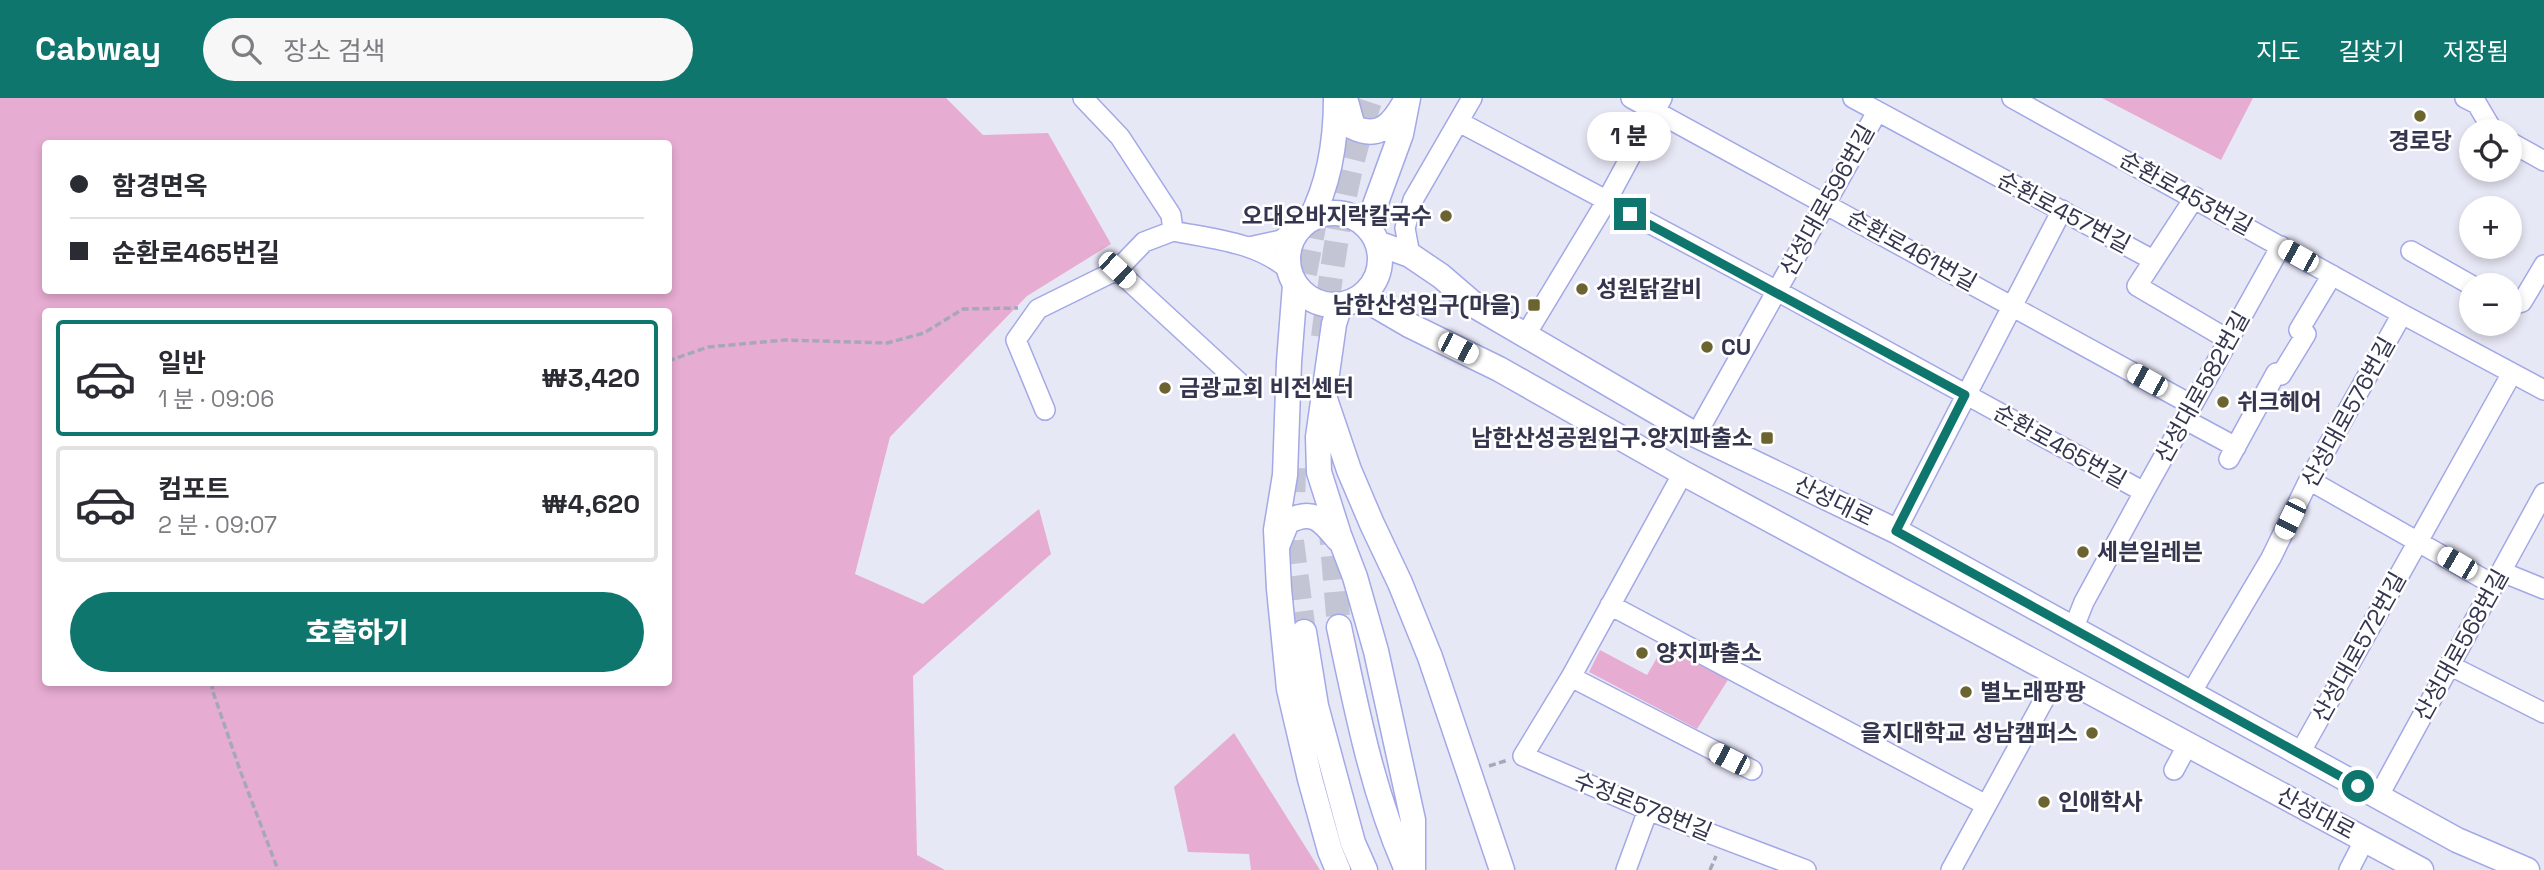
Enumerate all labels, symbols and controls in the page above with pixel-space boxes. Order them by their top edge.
search box [203,18,693,81]
text: Cabway [35,28,161,70]
icon: search [227,30,265,68]
text: 장소 검색 [283,34,386,68]
text: 지도 [2256,36,2301,67]
text: 길찾기 [2339,36,2405,67]
text: 저장됨 [2443,36,2509,67]
marker: 경로당 [2412,108,2428,124]
callout: 1 분 [1588,113,1672,162]
street label: 산성대로596번길 [1773,119,1881,281]
map controls [2459,119,2522,336]
button: locate [2459,119,2522,182]
text: 1 분 [1610,121,1648,151]
place label: 경로당 [2388,126,2452,156]
street label: 순환로453번길 [2114,144,2258,242]
street label: 순환로457번길 [1992,164,2136,260]
text: 함경면옥 [112,169,208,203]
button: + [2459,196,2522,259]
route end [1614,198,1646,230]
place label: 오대오바지락칼국수 [1242,201,1432,231]
street label: 순환로461번길 [1842,202,1982,298]
marker: 오대오바지락칼국수 [1438,208,1454,224]
text: 순환로465번길 [112,236,280,270]
car [2275,237,2322,275]
car [1095,248,1140,292]
button: − [2459,273,2522,336]
place label: 성원닭갈비 [1596,274,1702,304]
marker: 성원닭갈비 [1574,281,1590,297]
place label: 남한산성입구(마을) [1333,290,1520,320]
marker: 남한산성입구(마을) [1526,297,1542,313]
street label: 산성대로582번길 [2148,306,2256,468]
car [1435,329,1482,367]
place label: CU [1721,332,1751,362]
street label: 산성대로576번길 [2294,332,2402,492]
marker: CU [1699,339,1715,355]
text: 일반 [158,346,206,380]
icon: car [74,347,137,410]
text: ₩3,420 [541,361,640,395]
car [2124,361,2171,399]
place label: 금광교회 비전센터 [1179,373,1354,403]
marker: 금광교회 비전센터 [1157,380,1173,396]
text: 1 분 · 09:06 [158,384,274,414]
place label: 쉬크헤어 [2237,387,2322,417]
marker: 쉬크헤어 [2215,394,2231,410]
street label: 순환로465번길 [1988,397,2132,495]
place label: 남한산성공원입구.양지파출소 [1471,423,1753,453]
marker: 남한산성공원입구.양지파출소 [1759,430,1775,446]
street label: 산성대로 [1789,469,1879,533]
text: 컴포트 [158,472,230,506]
icon: car [74,473,137,536]
text: ₩4,620 [541,487,640,521]
car [2272,496,2309,542]
text: 2 분 · 09:07 [158,510,277,540]
place label: 세븐일레븐 [2097,537,2203,567]
car [2434,543,2481,583]
marker: 세븐일레븐 [2075,544,2091,560]
street label: 산성대로568번길 [2407,564,2515,726]
street label: 산성대로572번길 [2305,567,2413,727]
button: 호출하기 [70,592,644,672]
place label: 양지파출소 [1656,638,1762,668]
marker: 양지파출소 [1634,645,1650,661]
place label: 별노래팡팡 [1980,677,2086,707]
marker: 별노래팡팡 [1958,684,1974,700]
place label: 을지대학교 성남캠퍼스 [1861,718,2078,748]
marker: 을지대학교 성남캠퍼스 [2084,725,2100,741]
car [1706,740,1753,778]
street label: 수정로578번길 [1569,765,1717,847]
route start [2342,770,2374,802]
street label: 산성대로 [2272,780,2360,846]
place label: 인애학사 [2058,787,2143,817]
marker: 인애학사 [2036,794,2052,810]

